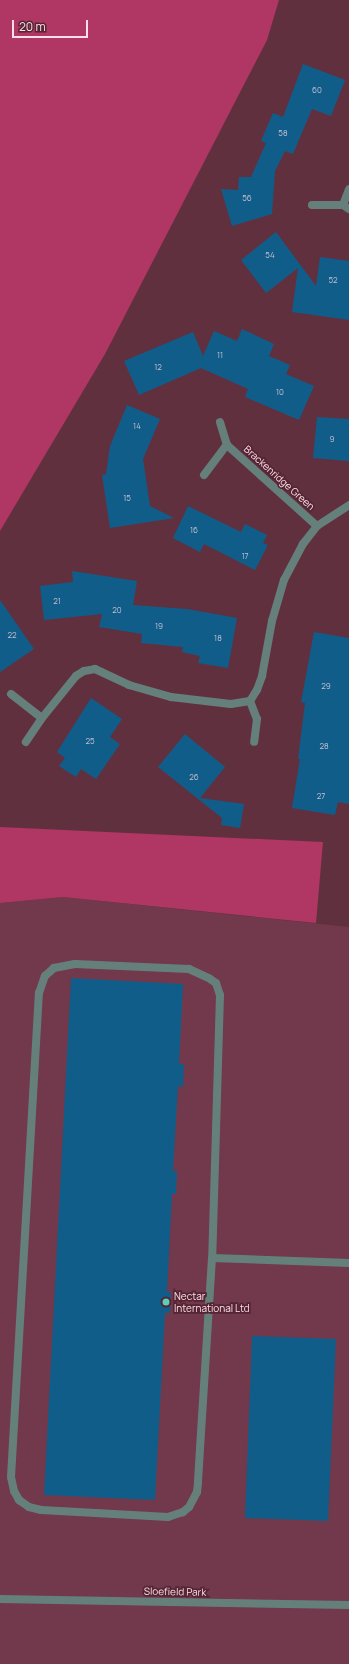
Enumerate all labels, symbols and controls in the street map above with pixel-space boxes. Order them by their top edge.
scale bar [14,12,90,38]
text: 20 m [19,18,46,35]
house number: 60 [312,85,322,95]
house number: 58 [278,128,288,138]
house number: 56 [242,193,252,203]
house number: 54 [265,250,275,260]
house number: 52 [329,275,337,285]
house number: 11 [217,350,223,360]
house number: 12 [154,362,162,372]
house number: 10 [276,387,284,397]
house number: 14 [133,421,141,431]
house number: 9 [330,434,334,444]
street label: Brackenridge Green [241,443,317,513]
house number: 15 [123,493,131,503]
house number: 16 [190,525,198,535]
house number: 17 [241,551,249,561]
house number: 21 [53,596,61,606]
house number: 20 [112,605,122,615]
house number: 19 [155,621,163,631]
house number: 22 [7,630,17,640]
house number: 18 [214,633,222,643]
house number: 29 [321,681,331,691]
house number: 25 [85,736,95,746]
house number: 28 [319,741,329,751]
house number: 26 [189,772,199,782]
house number: 27 [317,791,325,801]
place label: Nectar International Ltd [174,1290,250,1314]
marker: Nectar International Ltd [161,1297,171,1307]
street label: Sloefield Park [144,1585,206,1599]

